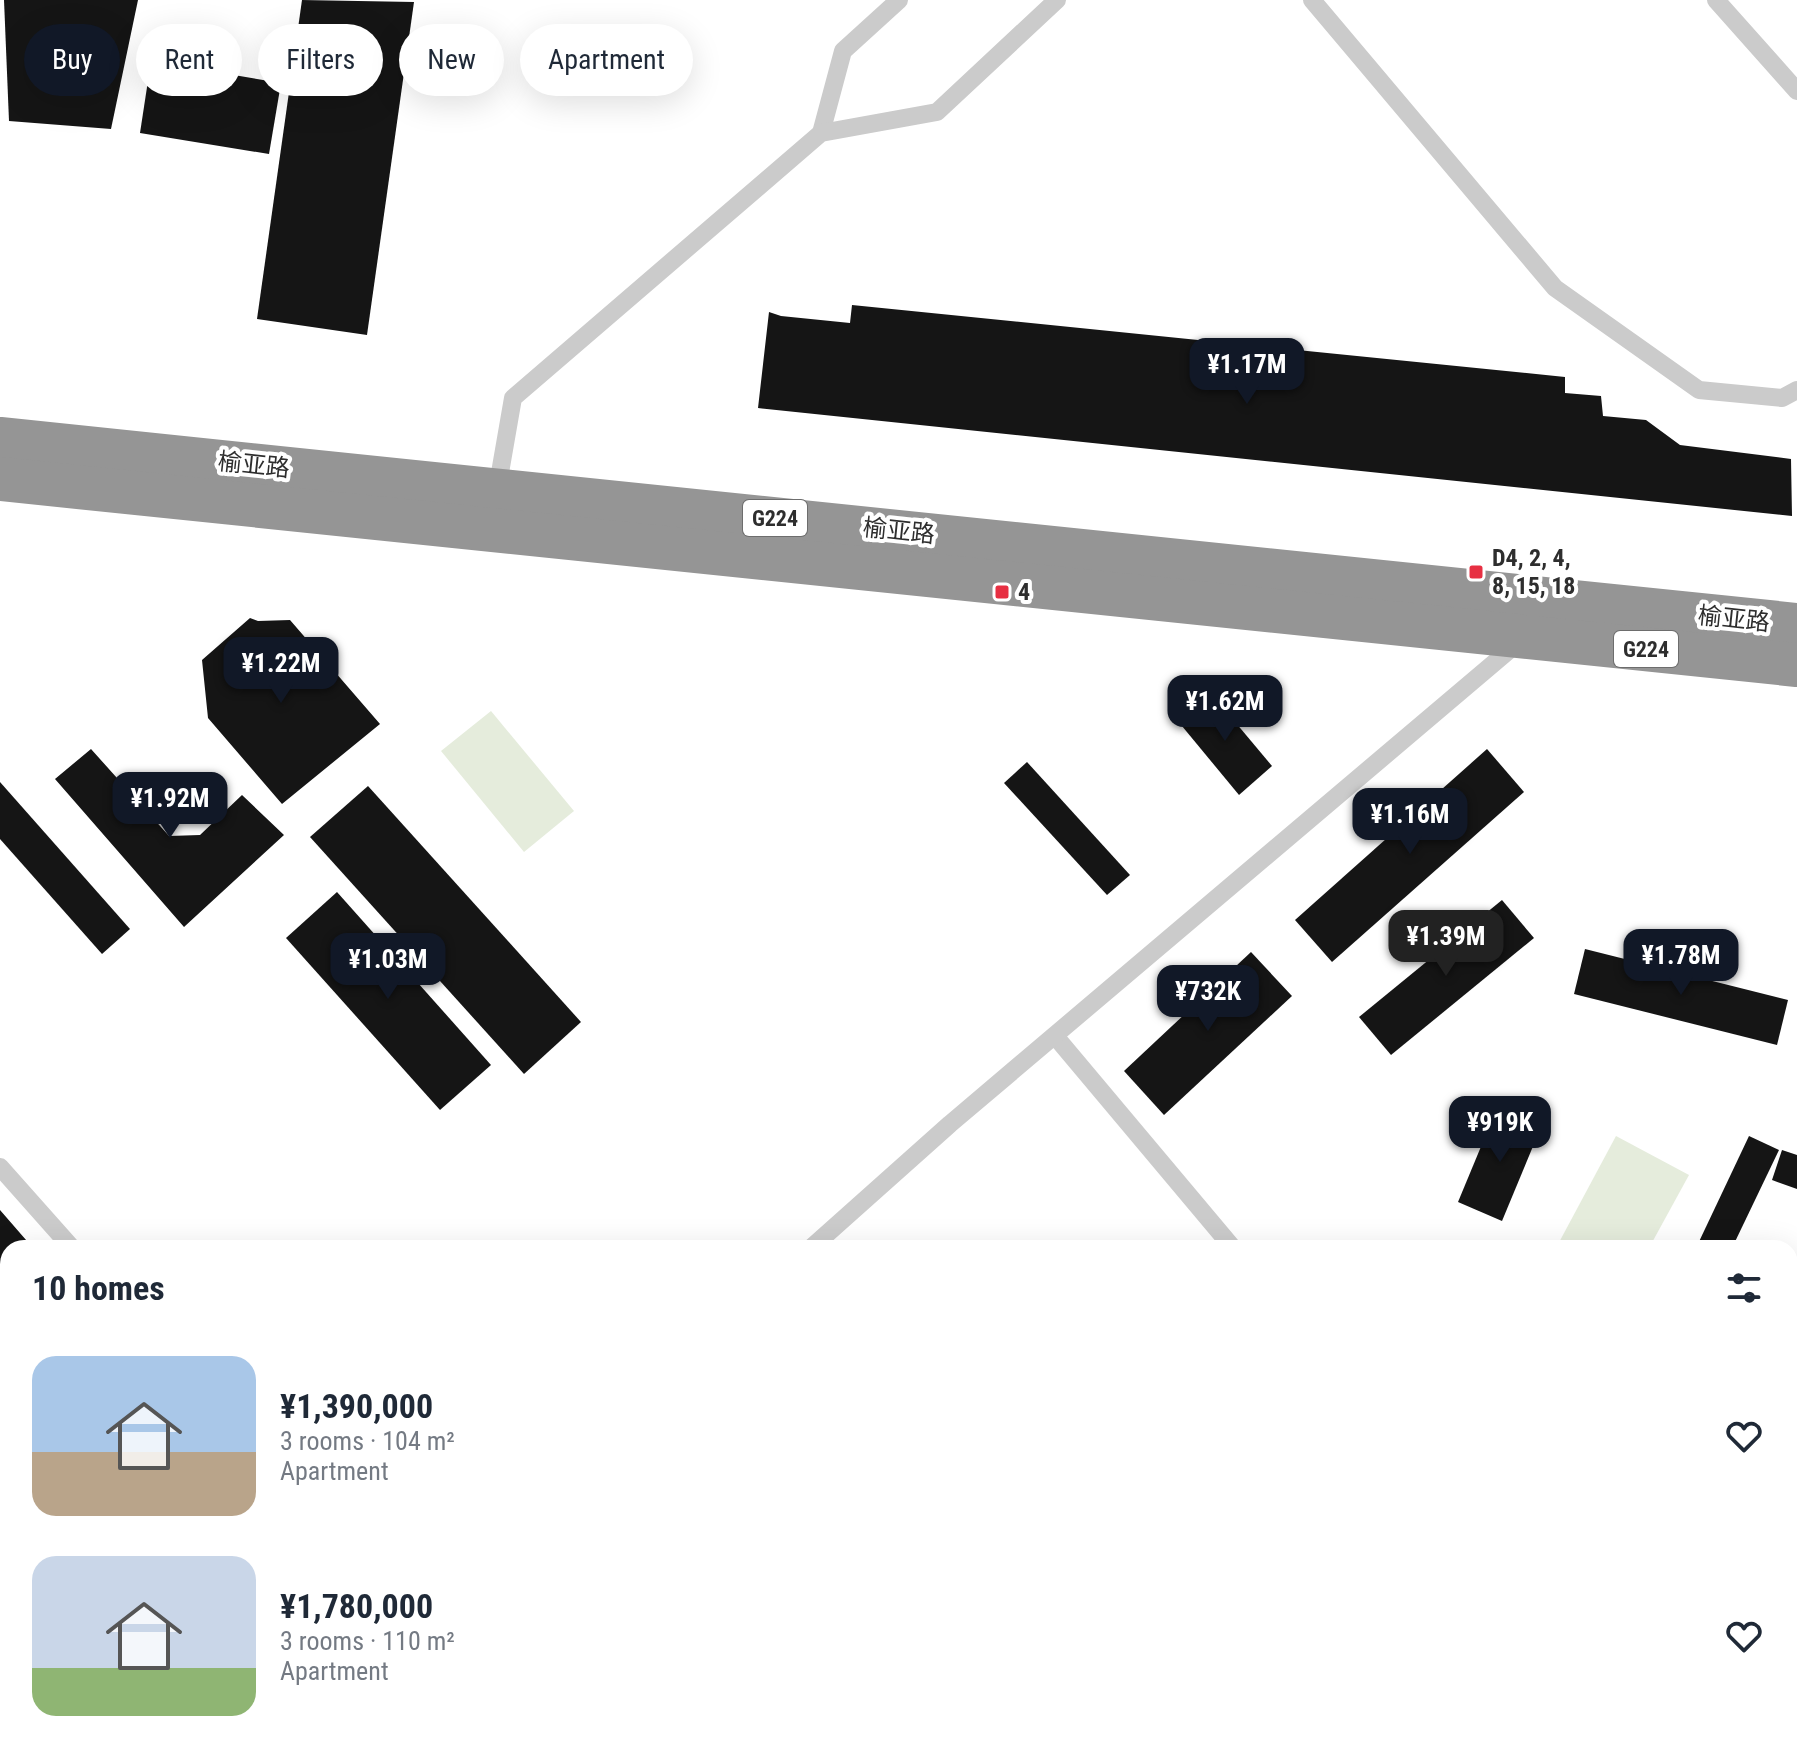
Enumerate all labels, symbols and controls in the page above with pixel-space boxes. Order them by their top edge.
chip: Buy [24,24,120,96]
chip: Rent [136,24,242,96]
chip: Filters [258,24,383,96]
chip: New [399,24,504,96]
chip: Apartment [520,24,693,96]
pin: ¥1.17M [1182,338,1312,406]
text: ¥1.17M [1207,349,1287,379]
street label: 榆亚路 [217,447,291,483]
road number: G224 [743,500,807,536]
street label: 榆亚路 [862,513,936,549]
place label: D4, 2, 4, 8, 15, 18 [1492,544,1575,600]
marker: D4, 2, 4, 8, 15, 18 [1467,563,1485,581]
place label: 4 [1018,578,1030,606]
marker: 4 [993,583,1011,601]
street label: 榆亚路 [1697,601,1771,637]
road number: G224 [1614,631,1678,667]
pin: ¥1.22M [216,637,346,705]
text: ¥1.22M [241,648,321,678]
pin: ¥1.62M [1160,675,1290,743]
text: ¥1.62M [1185,686,1265,716]
pin: ¥1.92M [105,772,235,840]
text: ¥1.92M [130,783,210,813]
pin: ¥1.16M [1345,788,1475,856]
text: ¥1.16M [1370,799,1450,829]
pin: ¥1.39M [1381,910,1511,978]
text: ¥1.39M [1406,921,1486,951]
pin: ¥1.78M [1616,929,1746,997]
pin: ¥1.03M [323,933,453,1001]
text: ¥1.78M [1641,940,1721,970]
text: ¥1.03M [348,944,428,974]
pin: ¥732K [1152,965,1264,1033]
text: ¥732K [1175,976,1241,1006]
pin: ¥919K [1444,1096,1556,1164]
text: ¥919K [1467,1107,1533,1137]
icon: filters [1722,1266,1766,1310]
text: 10 homes [32,1268,165,1308]
text: ¥1,390,000 [280,1386,433,1426]
icon: home [96,1388,192,1484]
icon: heart [1722,1414,1766,1458]
text: 3 rooms · 104 m² [280,1426,455,1456]
text: Apartment [280,1456,389,1486]
text: ¥1,780,000 [280,1586,433,1626]
icon: home [96,1588,192,1684]
icon: heart [1722,1614,1766,1658]
text: 3 rooms · 110 m² [280,1626,455,1656]
text: Apartment [280,1656,389,1686]

